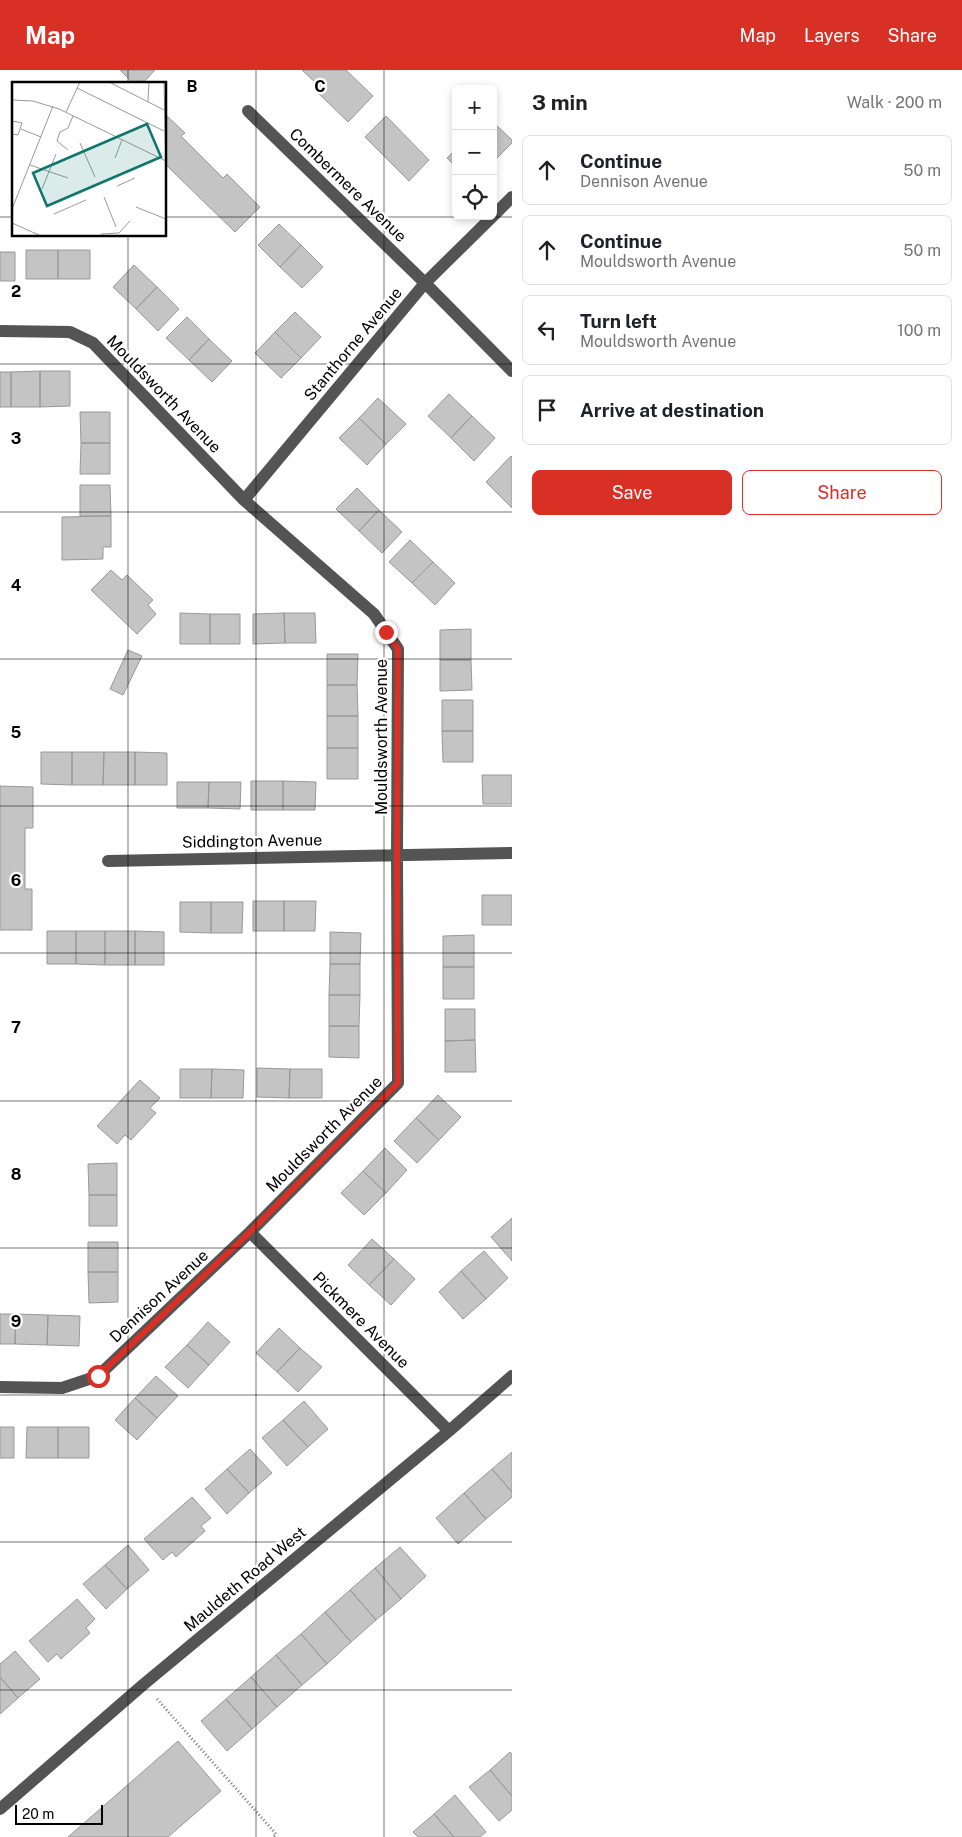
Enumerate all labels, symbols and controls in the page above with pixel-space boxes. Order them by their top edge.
text: Map [25,21,75,49]
text: Map [740,25,776,46]
text: Layers [804,25,860,46]
text: Share [888,25,937,46]
text: B [187,77,198,96]
text: C [314,77,326,96]
inset map [12,82,166,236]
map controls [452,85,497,220]
button: + [452,85,497,130]
text: 3 min [532,90,588,115]
text: Walk · 200 m [847,93,942,112]
street label: Combermere Avenue [285,124,411,246]
button: − [452,130,497,175]
text: Continue [580,150,662,172]
icon: ahead [533,156,561,184]
text: 50 m [903,161,941,180]
text: Dennison Avenue [580,172,708,191]
button: locate [452,175,497,220]
text: Continue [580,230,662,252]
icon: ahead [533,236,561,264]
text: 50 m [903,241,941,260]
text: Mouldsworth Avenue [580,252,736,271]
text: 2 [11,282,21,301]
street label: Stanthorne Avenue [300,283,406,405]
text: Turn left [580,310,657,332]
icon: left [533,316,561,344]
text: 100 m [897,321,941,340]
street label: Mouldsworth Avenue [103,331,225,457]
text: Mouldsworth Avenue [580,332,736,351]
icon: arrive [533,396,561,424]
text: Arrive at destination [580,399,764,421]
text: 3 [11,429,21,448]
button: Save [532,470,732,515]
button: Share [742,470,942,515]
text: 4 [11,576,22,595]
route end [375,621,398,644]
street label: Mouldsworth Avenue [372,659,391,815]
text: 5 [11,723,22,742]
street label: Siddington Avenue [182,830,322,852]
text: 6 [11,871,21,890]
text: 7 [11,1018,21,1037]
street label: Mouldsworth Avenue [262,1072,386,1196]
text: 8 [11,1165,22,1184]
street label: Dennison Avenue [106,1245,212,1347]
street label: Pickmere Avenue [309,1268,413,1372]
text: 9 [11,1312,21,1331]
route start [87,1365,110,1388]
street label: Mauldeth Road West [180,1522,310,1636]
scale bar [15,1802,102,1825]
text: 20 m [22,1806,54,1822]

